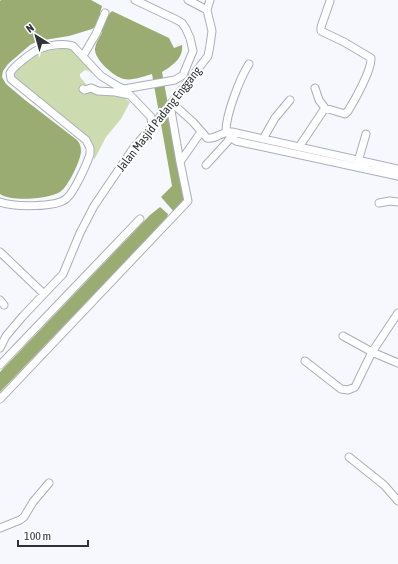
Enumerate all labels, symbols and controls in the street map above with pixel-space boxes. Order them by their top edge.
north arrow [16,16,56,56]
text: N [24,21,36,35]
street label: Jalan Masjid Padang Enggang [114,63,205,174]
scale bar [18,522,88,548]
text: 100 m [24,529,51,543]

